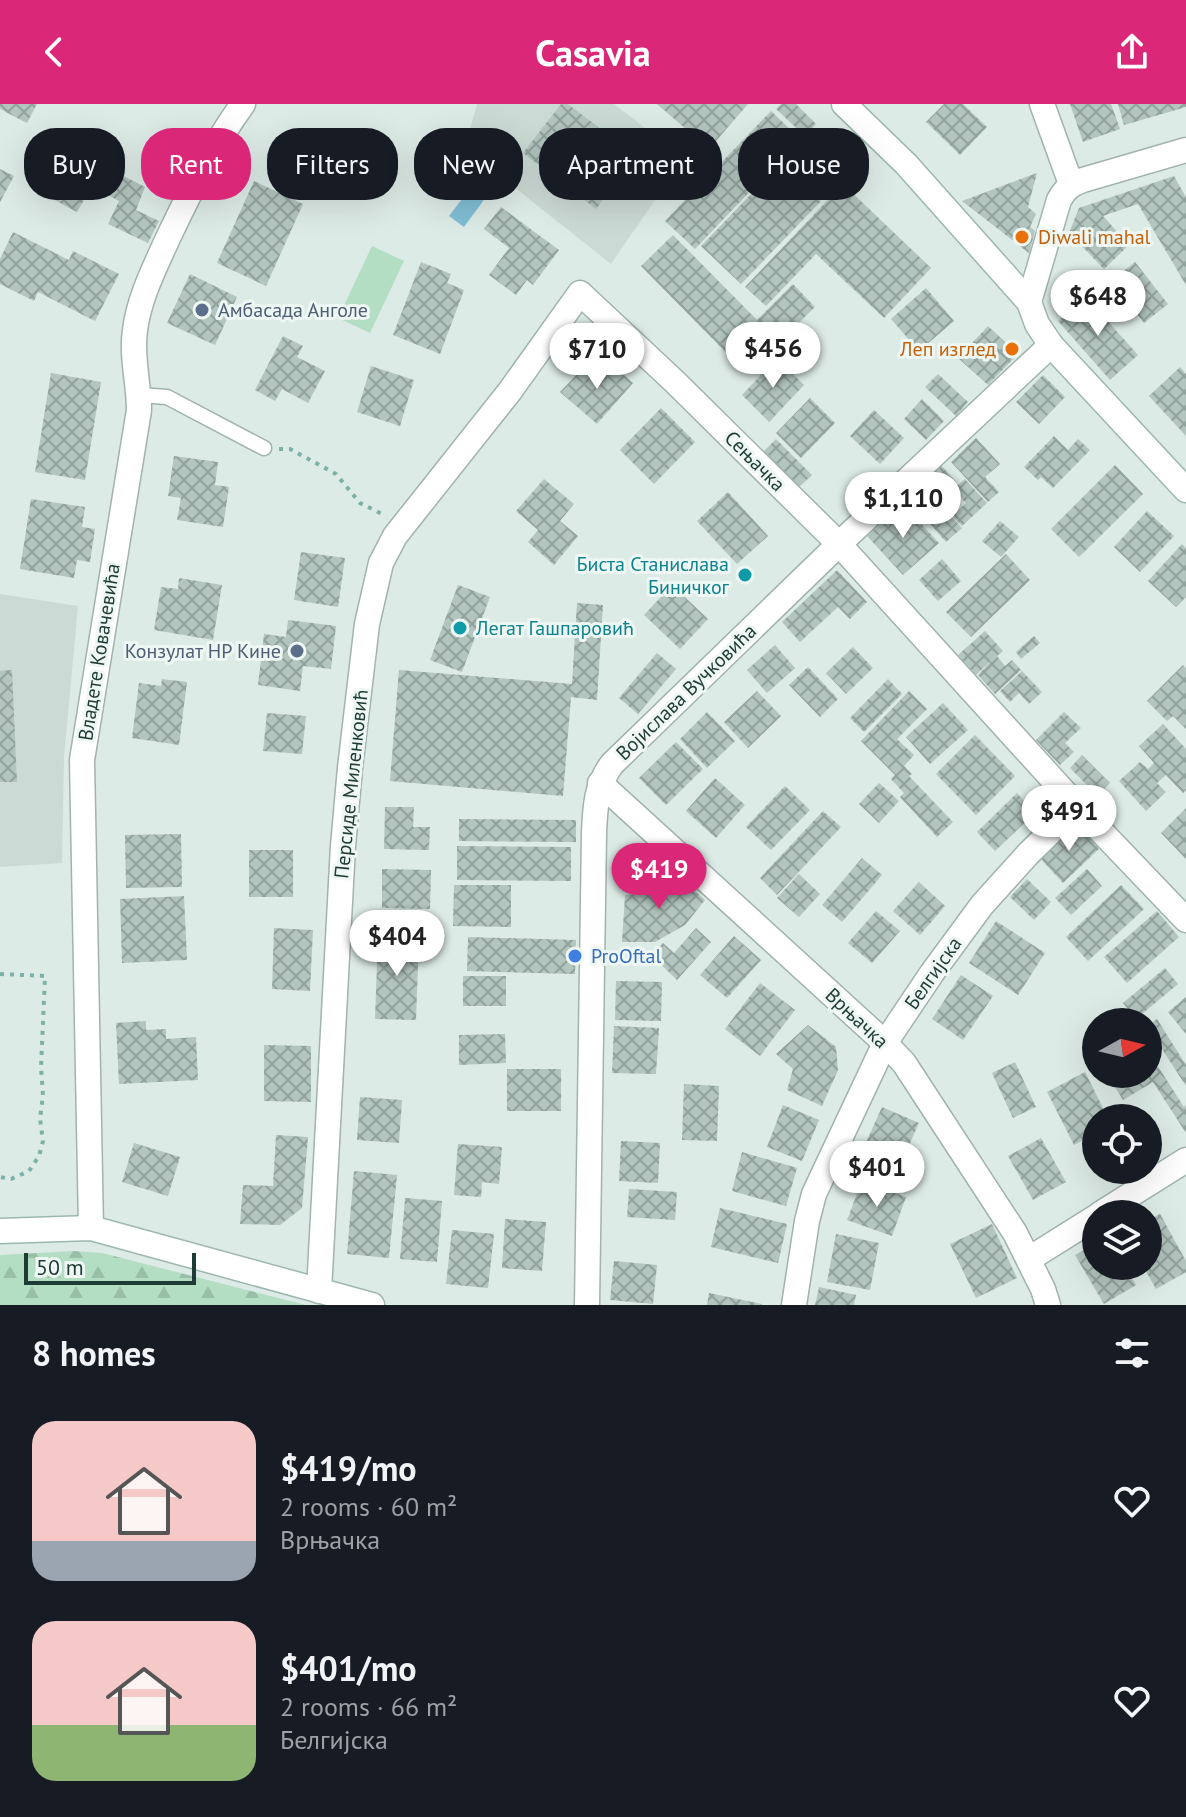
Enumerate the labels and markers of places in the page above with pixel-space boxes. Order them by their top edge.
place label: Diwali mahal [1038,224,1151,250]
marker: Diwali mahal [1013,228,1031,246]
pin: $648 [1051,270,1145,338]
place label: Амбасада Анголе [218,297,368,323]
marker: Амбасада Анголе [193,301,211,319]
pin: $456 [726,322,820,390]
pin: $710 [550,323,644,391]
place label: Леп изглед [899,336,996,362]
marker: Леп изглед [1003,340,1021,358]
pin: $1,110 [838,472,968,540]
place label: Биста Станислава Биничког [577,551,730,600]
marker: Биста Станислава Биничког [736,566,754,584]
place label: Легат Гашпаровић [475,615,634,641]
marker: Легат Гашпаровић [451,619,469,637]
place label: Конзулат НР Кине [125,638,281,664]
marker: Конзулат НР Кине [288,642,306,660]
pin: $491 [1022,785,1116,853]
pin: $419 [612,843,706,911]
pin: $404 [350,910,444,978]
place label: ProOftal [591,943,661,969]
marker: ProOftal [566,947,584,965]
pin: $401 [830,1141,924,1209]

